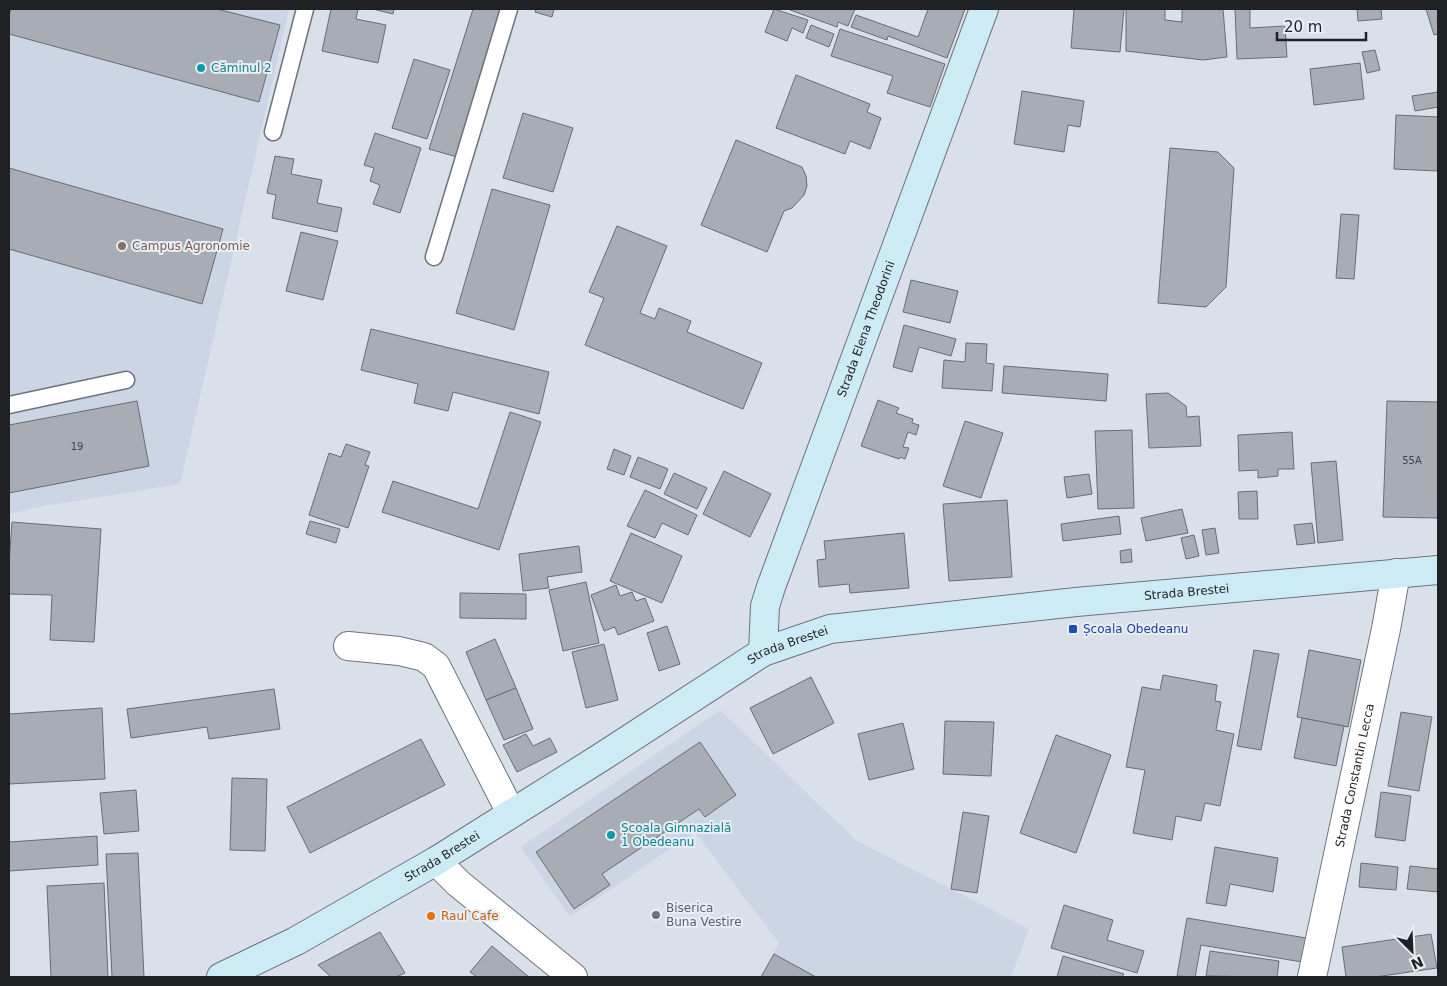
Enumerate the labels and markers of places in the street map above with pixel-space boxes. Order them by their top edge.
place label: Căminul 2 [211,61,272,75]
marker: Căminul 2 [195,62,207,74]
place label: Campus Agronomie [132,239,250,253]
marker: Campus Agronomie [116,240,128,252]
place label: Școala Obedeanu [1083,622,1188,636]
marker: Școala Obedeanu [1067,623,1079,635]
place label: Școala Gimnazială 1 Obedeanu [621,821,731,849]
marker: Școala Gimnazială 1 Obedeanu [605,829,617,841]
place label: Biserica Buna Vestire [666,901,742,929]
place label: Raul Cafe [441,909,499,923]
marker: Biserica Buna Vestire [650,909,662,921]
marker: Raul Cafe [425,910,437,922]

